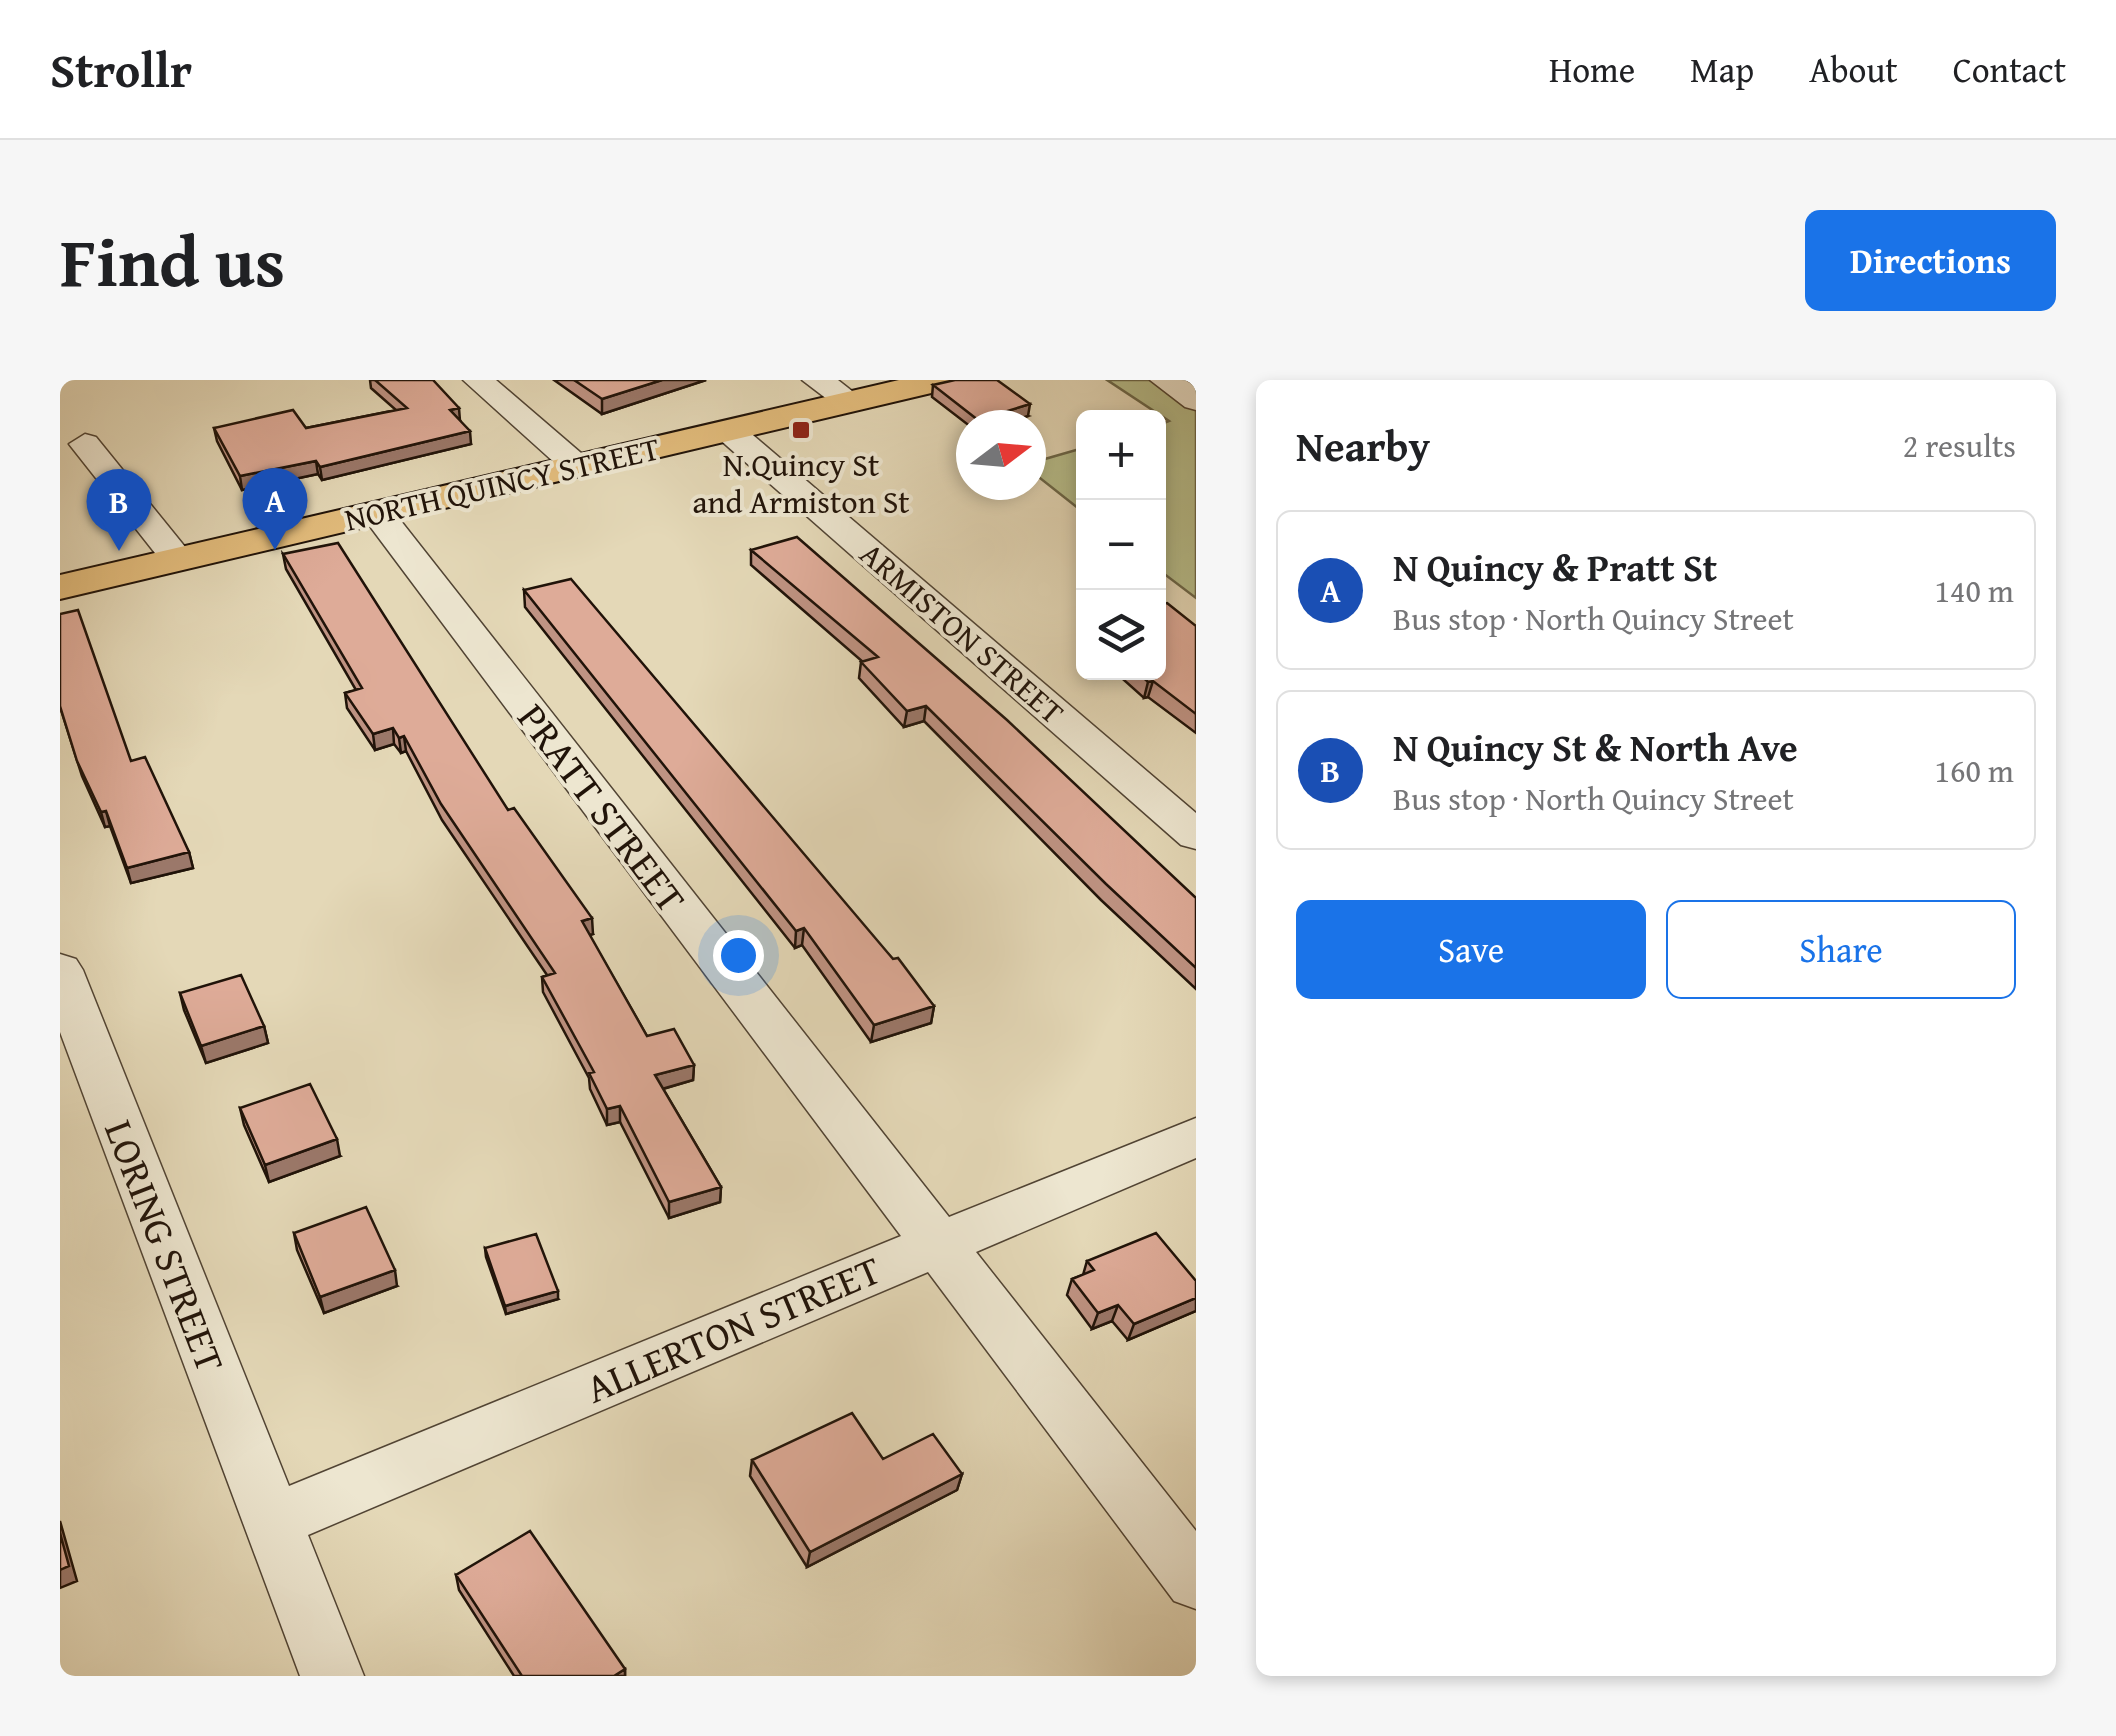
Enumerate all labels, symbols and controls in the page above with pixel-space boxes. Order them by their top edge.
text: Strollr [50,34,192,105]
text: Home [1549,44,1635,95]
text: Map [1690,44,1754,95]
text: About [1809,44,1898,95]
text: Contact [1953,44,2066,95]
text: Find us [60,209,285,312]
button: Directions [1805,210,2056,311]
north arrow [956,410,1046,500]
map controls [1076,410,1166,680]
button: + [1076,410,1166,500]
text: Nearby [1296,415,1430,476]
marker: N.Quincy St and Armiston St [790,419,812,441]
text: 2 results [1903,422,2016,469]
street label: NORTH QUINCY STREET [340,424,664,543]
place label: N.Quincy St and Armiston St [692,441,910,525]
pin: A [242,468,308,550]
pin: B [87,469,152,551]
button: − [1076,500,1166,590]
street label: ARMISTON STREET [850,531,1075,735]
text: N Quincy & Pratt St [1393,539,1717,595]
text: A [1320,567,1341,614]
text: 140 m [1935,567,2014,614]
button: layers [1076,590,1166,680]
text: Bus stop · North Quincy Street [1393,595,1794,642]
street label: PRATT STREET [504,691,701,925]
text: N Quincy St & North Ave [1393,719,1798,775]
text: B [1321,747,1340,794]
text: 160 m [1935,747,2014,794]
text: Bus stop · North Quincy Street [1393,775,1794,822]
button: Save [1296,900,1646,999]
button: Share [1666,900,2016,999]
your location [713,930,764,981]
street label: LORING STREET [90,1111,241,1380]
street label: ALLERTON STREET [576,1240,889,1417]

